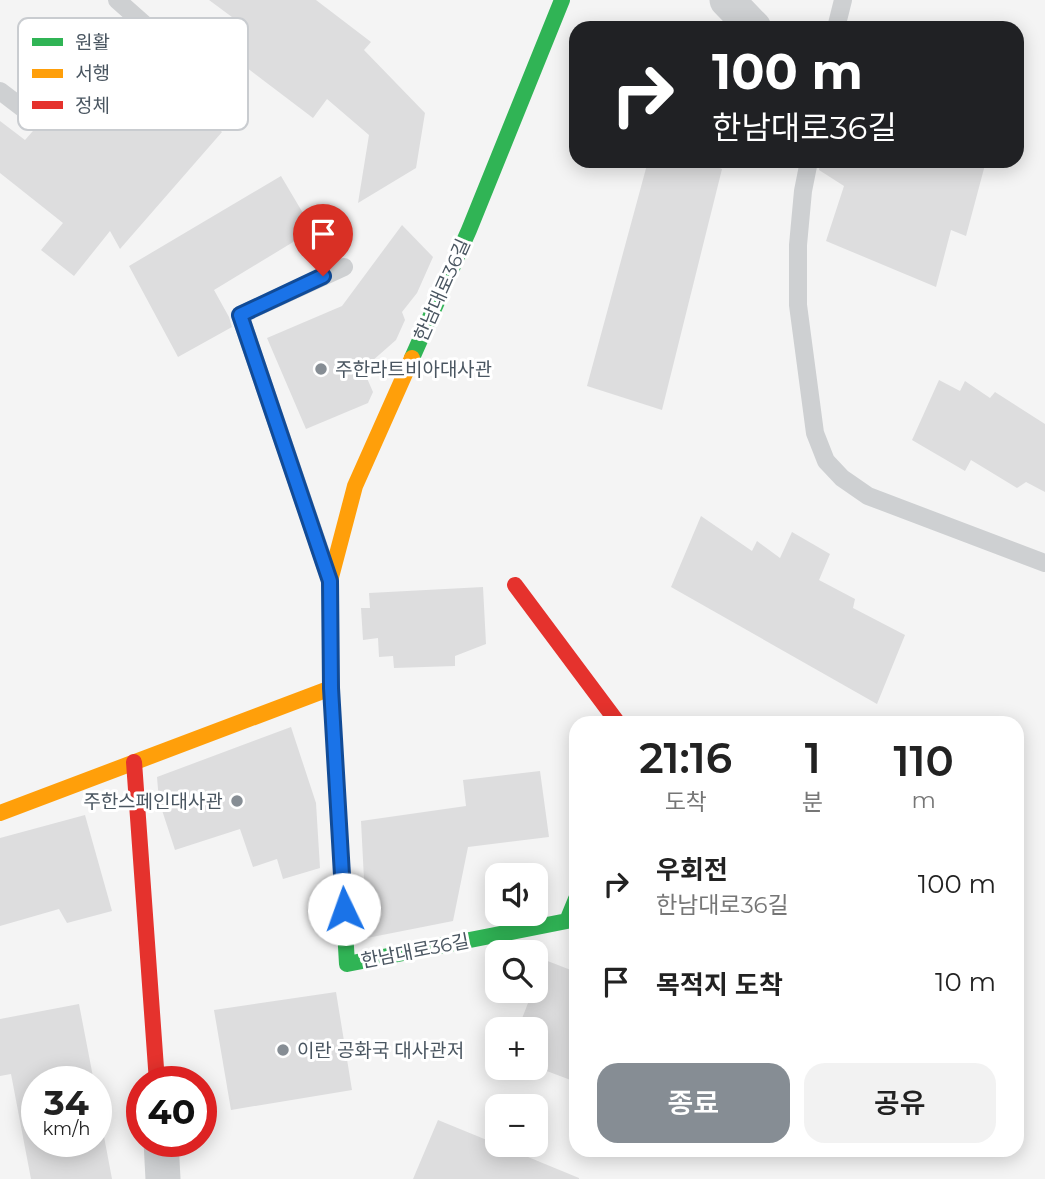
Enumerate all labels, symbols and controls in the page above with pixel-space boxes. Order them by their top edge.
legend [18,18,248,130]
text: 원활 [75,31,110,54]
text: 100 m [712,42,863,101]
icon: right [597,49,688,140]
text: 서행 [75,62,110,85]
text: 정체 [75,94,110,117]
text: 한남대로36길 [712,108,897,147]
pin [293,204,353,276]
icon: arrive [304,215,342,253]
street label: 한남대로36길 [409,235,475,345]
place label: 주한라트비아대사관 [335,358,492,381]
marker: 주한라트비아대사관 [313,361,329,377]
text: 21:16 [639,732,732,784]
text: 1 [805,732,821,784]
text: 110 [894,735,954,787]
text: m [912,786,936,814]
text: 도착 [664,788,707,816]
text: 분 [802,788,823,816]
place label: 주한스페인대사관 [83,790,223,813]
marker: 주한스페인대사관 [229,793,245,809]
text: 우회전 [656,854,728,886]
map controls [485,863,548,1157]
button: sound [485,863,548,926]
icon: right [597,865,635,903]
text: 100 m [918,868,996,900]
position arrow [307,872,381,946]
text: 한남대로36길 [656,891,789,919]
street label: 한남대로36길 [359,929,471,973]
button: search [485,940,548,1003]
icon: arrive [597,963,635,1001]
text: 10 m [935,966,996,998]
text: 목적지 도착 [656,969,783,1001]
button: + [485,1017,548,1080]
place label: 이란 공화국 대사관저 [297,1039,464,1062]
marker: 이란 공화국 대사관저 [275,1042,291,1058]
button: 종료 [597,1063,790,1143]
button: 공유 [804,1063,996,1143]
speed limit sign: 40 [126,1066,217,1157]
text: 34 [44,1081,89,1124]
button: − [485,1094,548,1157]
text: km/h [42,1118,91,1140]

